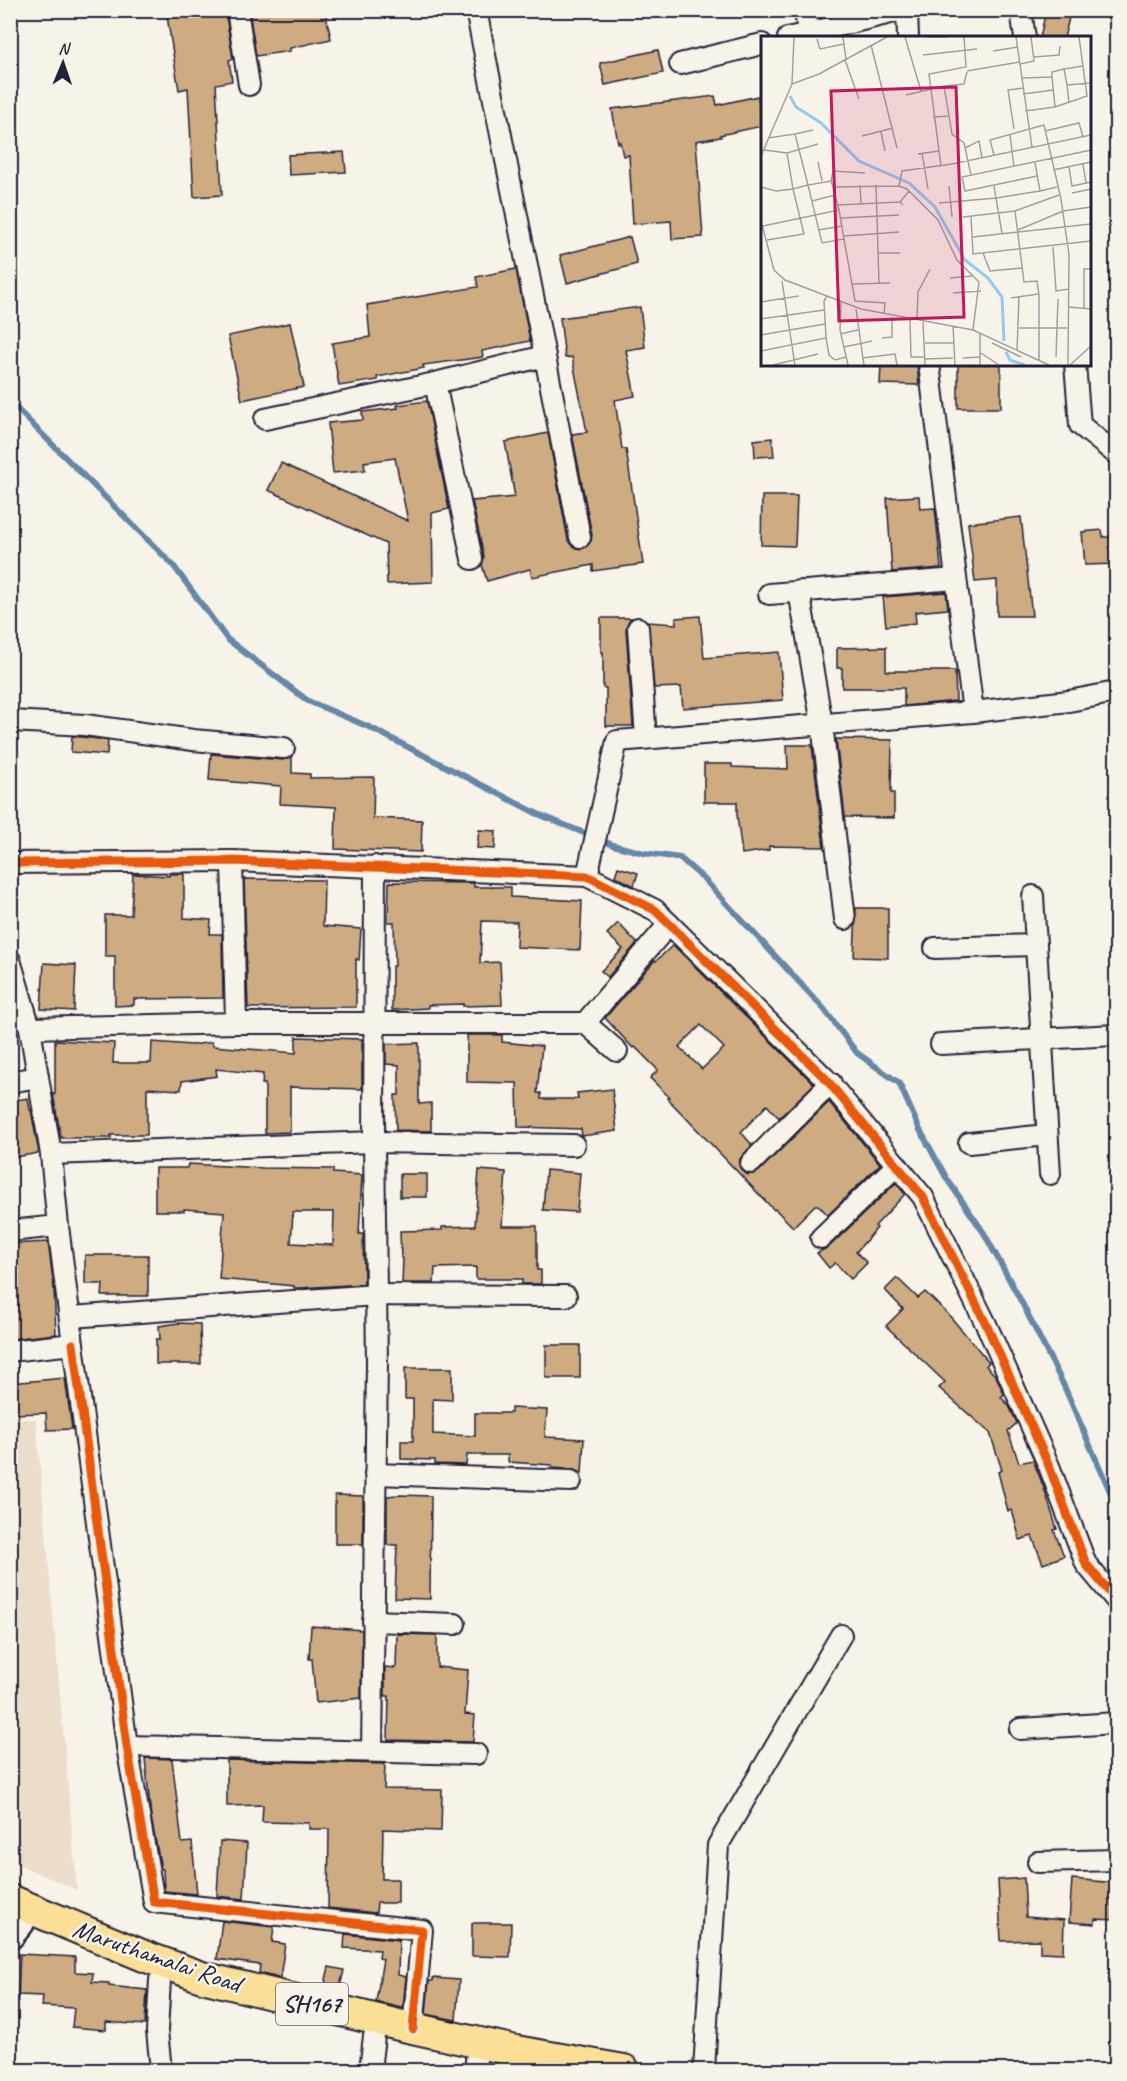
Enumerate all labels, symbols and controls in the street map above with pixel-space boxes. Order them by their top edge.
north arrow [33,33,93,93]
inset map [761,36,1091,366]
text: N [58,39,72,59]
street label: Maruthamalai Road [69,1912,249,2001]
road number: SH167 [276,1983,348,2025]

